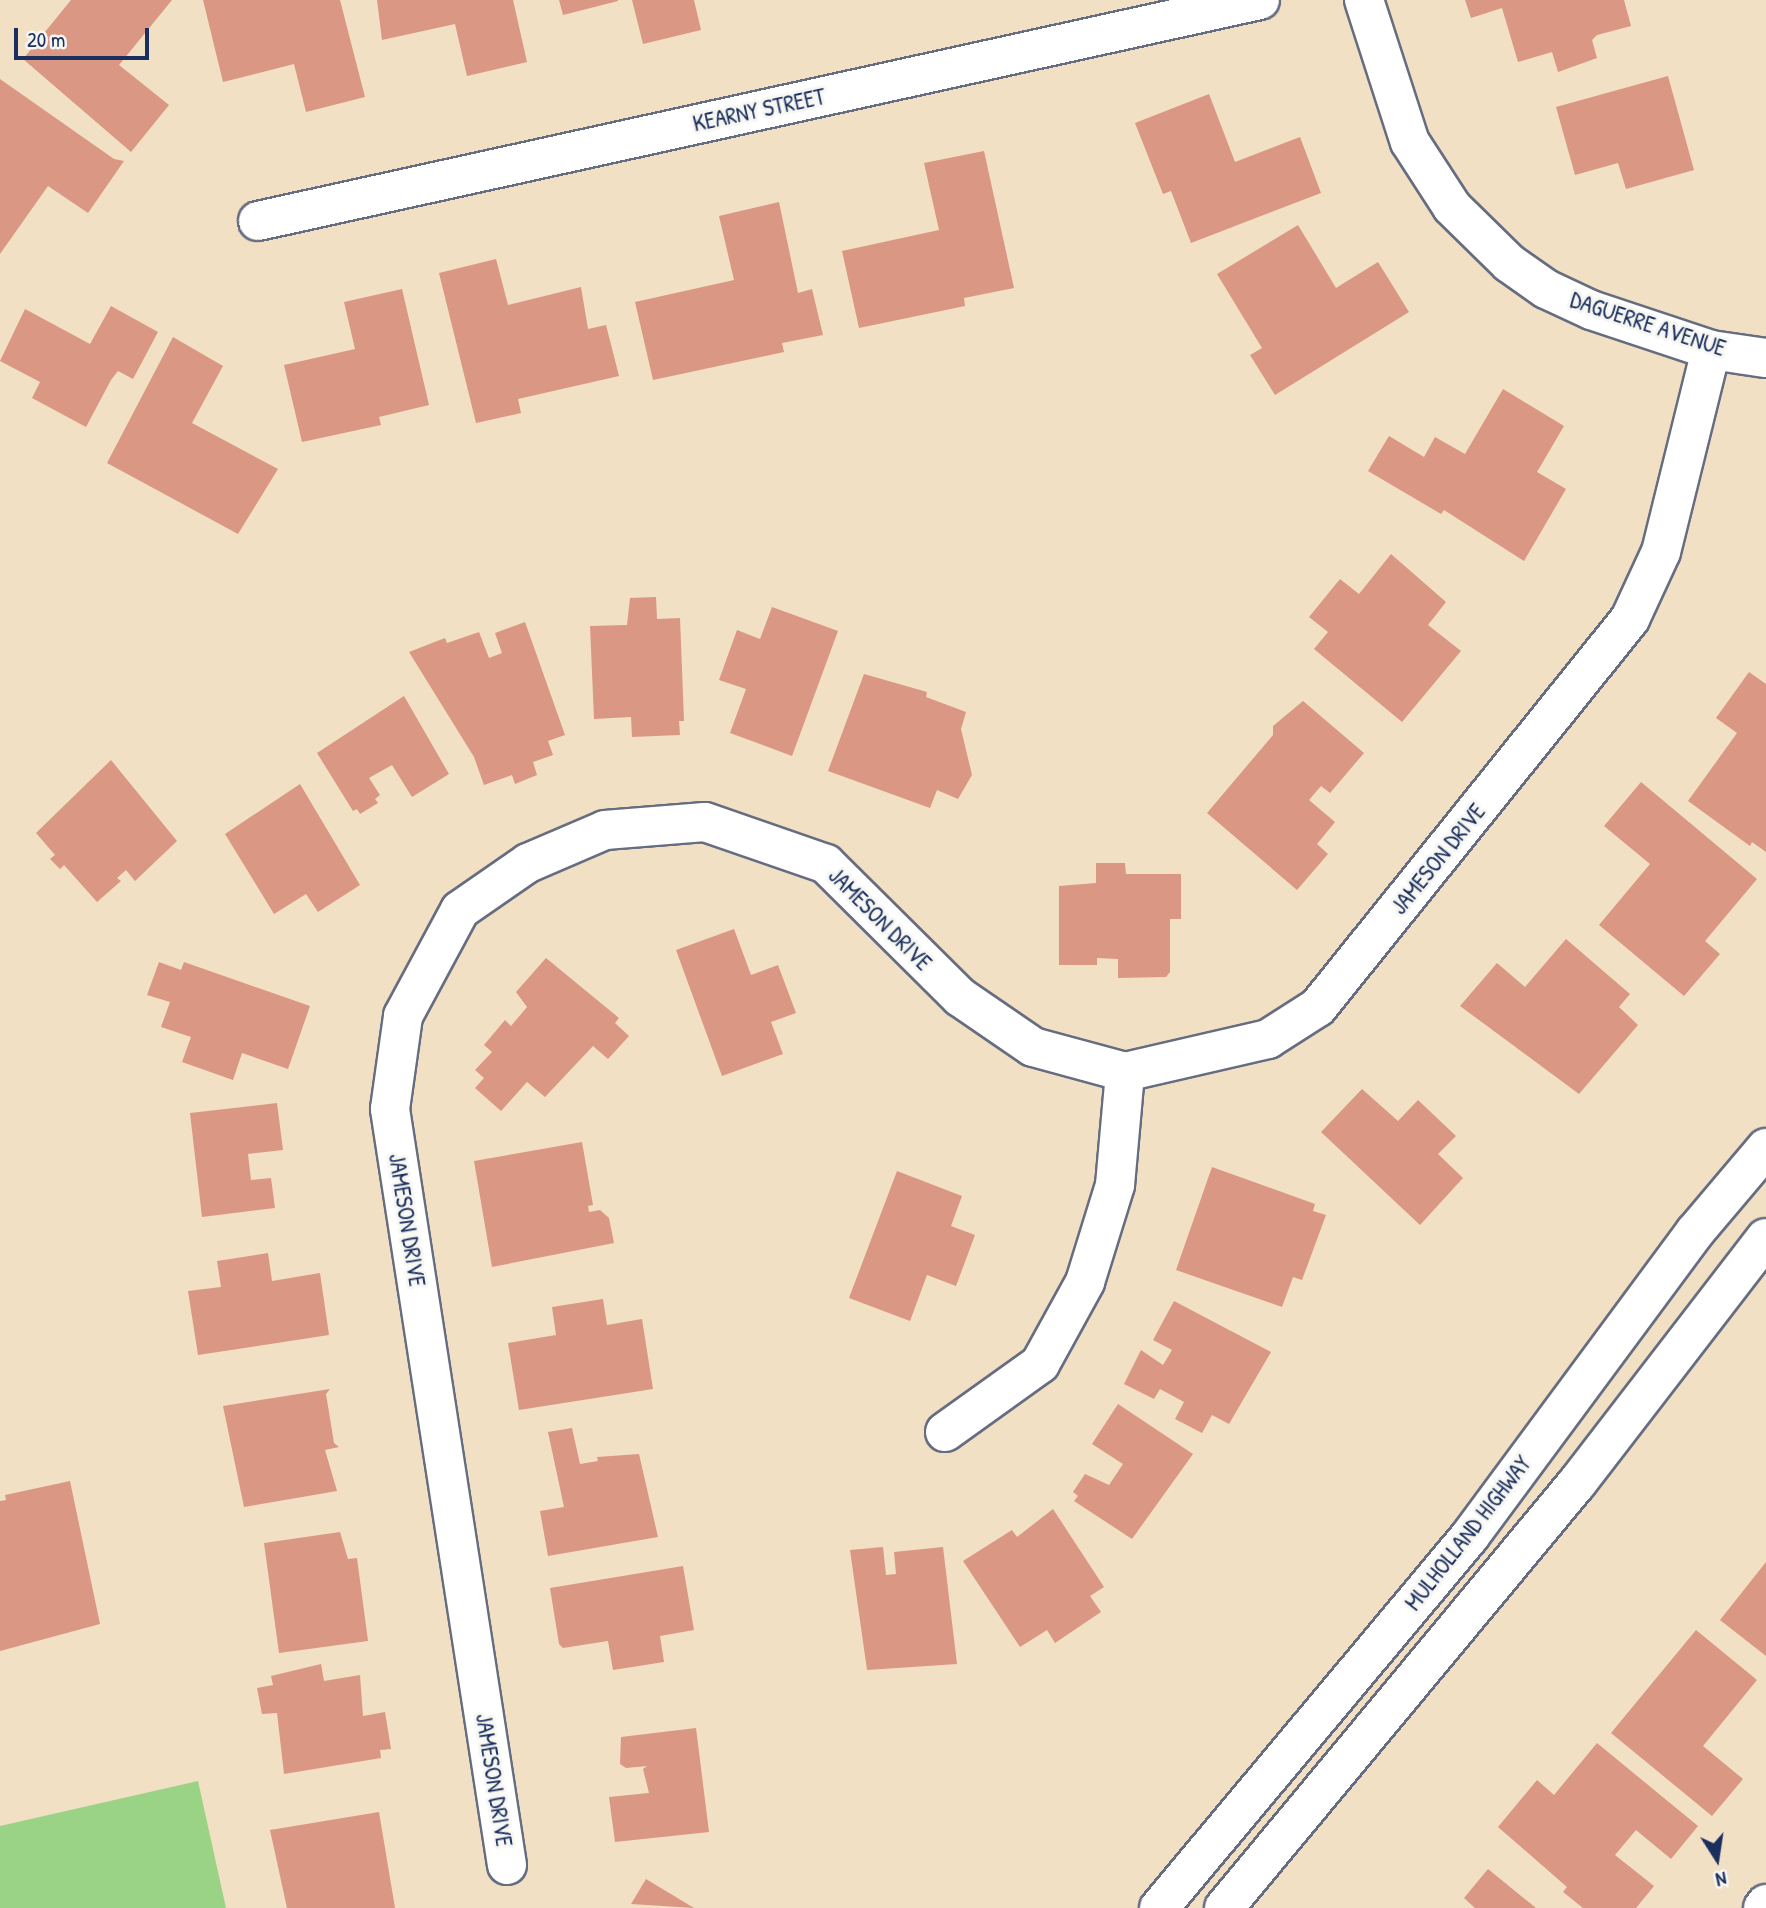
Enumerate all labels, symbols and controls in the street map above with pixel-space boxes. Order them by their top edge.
scale bar [18,14,152,58]
text: 20 m [27,25,65,54]
street label: KEARNY STREET [690,83,828,137]
street label: DAGUERRE AVENUE [1567,286,1729,362]
street label: JAMESON DRIVE [1385,798,1491,920]
street label: JAMESON DRIVE [823,862,937,976]
street label: JAMESON DRIVE [383,1152,431,1288]
street label: MULHOLLAND HIGHWAY [1399,1450,1537,1616]
street label: JAMESON DRIVE [470,1712,518,1848]
north arrow [1682,1824,1752,1894]
text: N [1714,1866,1729,1893]

